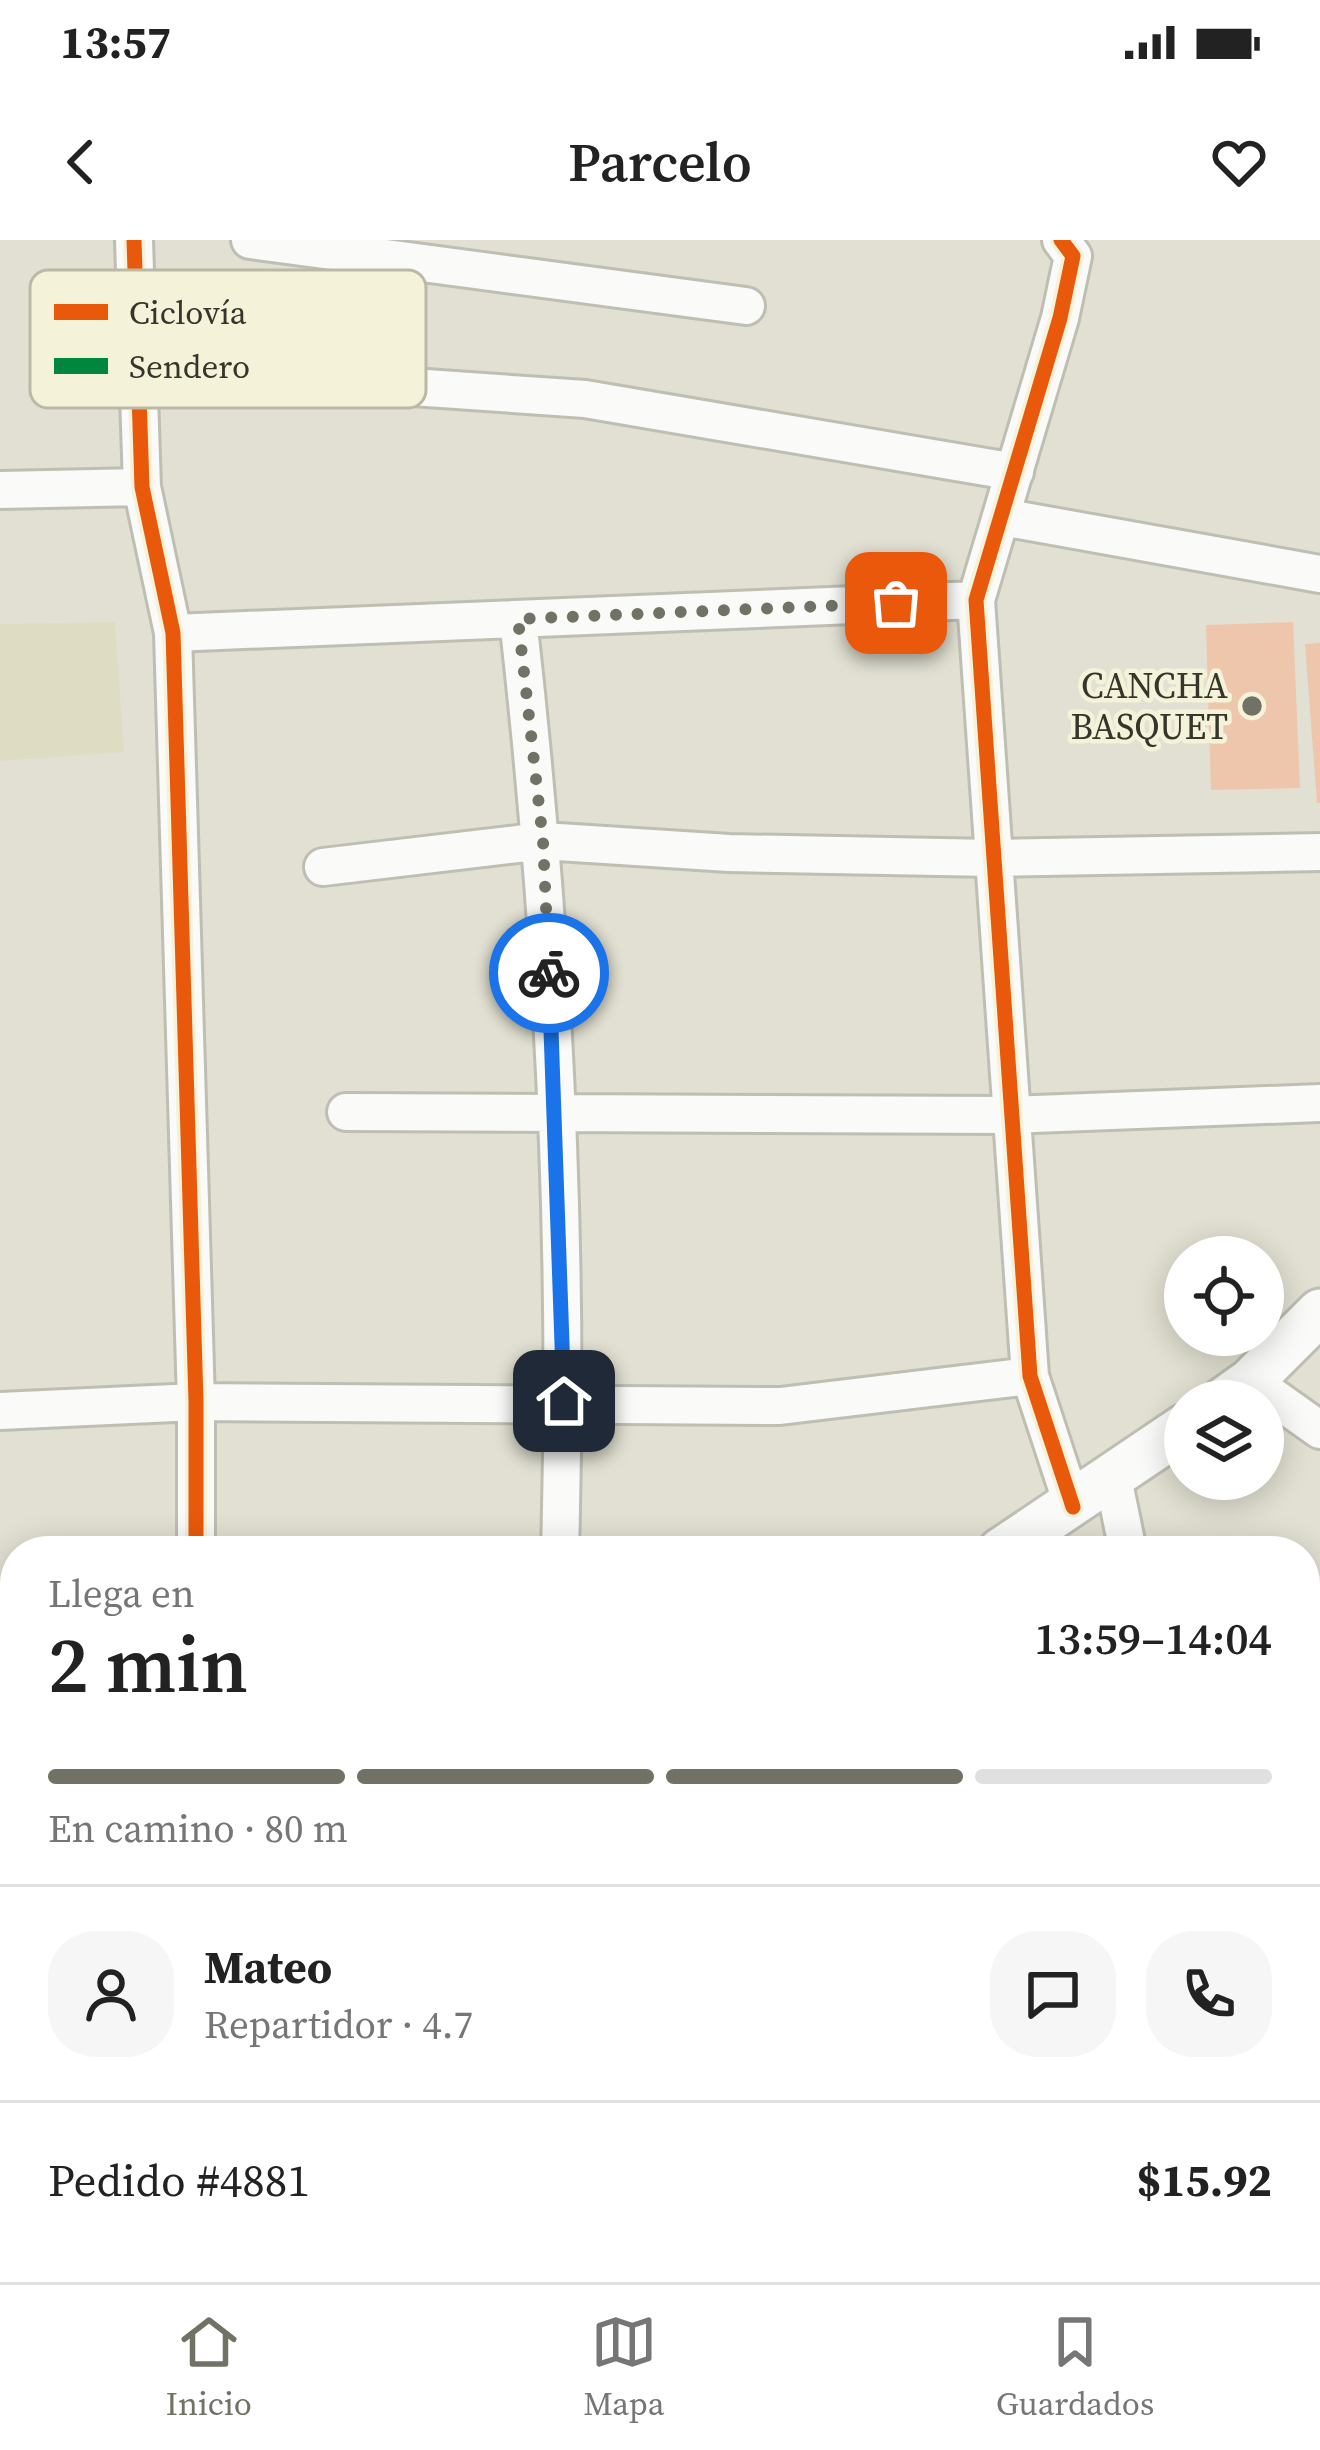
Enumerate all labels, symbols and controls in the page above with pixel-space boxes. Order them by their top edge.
text: 13:57 [60,11,171,73]
text: Parcelo [568,125,752,199]
icon: back [48,129,114,195]
icon: heart [1206,129,1272,195]
legend [30,270,426,408]
text: Ciclovía [129,290,247,335]
text: Sendero [129,344,250,389]
pin [845,552,947,654]
icon: bag [863,570,929,636]
place label: CANCHA BASQUET [1070,661,1228,751]
marker: CANCHA BASQUET [1239,693,1265,719]
courier [489,913,609,1033]
icon: bike [516,940,582,1006]
map controls [1164,1236,1284,1500]
button: locate [1164,1236,1284,1356]
pin [513,1350,615,1452]
icon: home [531,1368,597,1434]
button: layers [1164,1380,1284,1500]
text: Llega en [48,1567,195,1620]
text: 13:59–14:04 [1034,1607,1272,1669]
text: 2 min [48,1611,248,1718]
text: En camino · 80 m [48,1802,348,1855]
button: person [48,1931,174,2057]
button: chat [990,1931,1116,2057]
button: phone [1146,1931,1272,2057]
text: Mateo [204,1936,332,1998]
text: Repartidor · 4.7 [204,1998,473,2051]
text: Pedido #4881 [48,2149,310,2211]
text: $15.92 [1137,2149,1272,2211]
tab: Inicio [166,2309,252,2426]
tab: Mapa [583,2309,665,2426]
tab: Guardados [996,2309,1154,2426]

